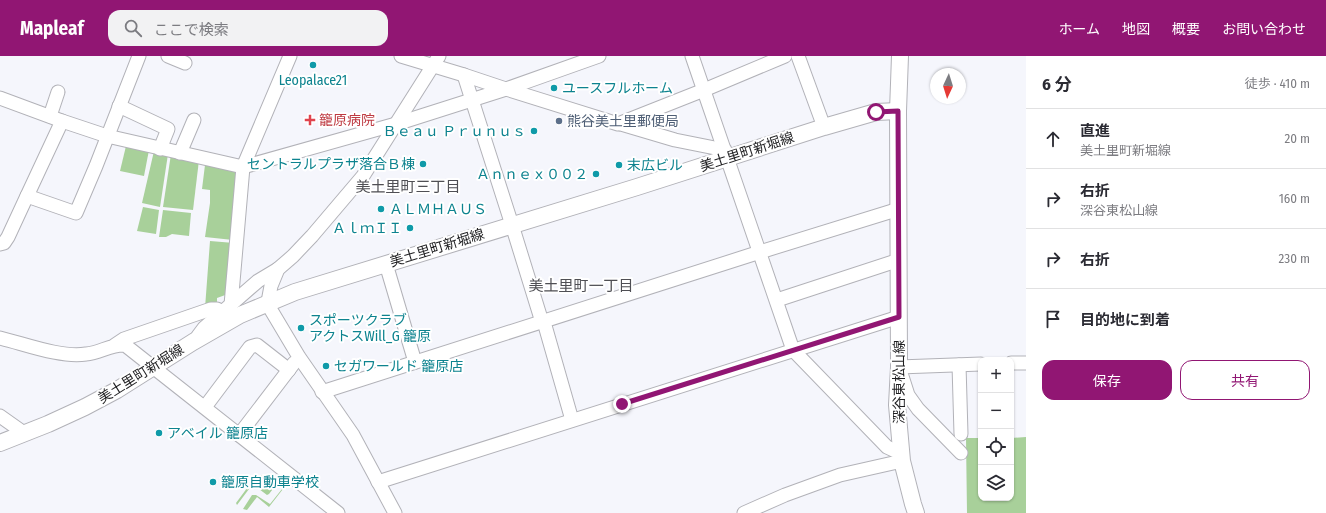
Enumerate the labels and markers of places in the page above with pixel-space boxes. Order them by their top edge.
marker: Leopalace21 [308,60,318,70]
place label: Leopalace21 [279,72,347,89]
place label: ユースフルホーム [562,80,673,97]
marker: ユースフルホーム [549,83,559,93]
place label: 籠原病院 [319,112,375,129]
place label: 熊谷美土里郵便局 [567,113,679,130]
marker: 籠原病院 [304,114,316,126]
marker: 熊谷美土里郵便局 [554,116,564,126]
place label: Ｂｅａｕ Ｐｒｕｎｕｓ [383,123,526,140]
marker: Ｂｅａｕ Ｐｒｕｎｕｓ [529,126,539,136]
place label: セントラルプラザ落合Ｂ棟 [247,156,415,173]
place label: 末広ビル [627,157,683,174]
marker: セントラルプラザ落合Ｂ棟 [418,159,428,169]
marker: 末広ビル [614,160,624,170]
place label: Ａｎｎｅｘ００２ [476,166,588,183]
marker: Ａｎｎｅｘ００２ [591,169,601,179]
place label: ＡＬＭＨＡＵＳ [389,201,487,218]
marker: ＡＬＭＨＡＵＳ [376,204,386,214]
place label: ＡｌｍＩＩ [332,220,402,237]
marker: ＡｌｍＩＩ [405,223,415,233]
place label: スポーツクラブ アクトスWill_G 籠原 [309,312,431,345]
marker: スポーツクラブ アクトスWill_G 籠原 [296,323,306,333]
place label: セガワールド 籠原店 [334,358,463,375]
marker: セガワールド 籠原店 [321,361,331,371]
place label: アベイル 籠原店 [167,425,268,442]
marker: アベイル 籠原店 [154,428,164,438]
place label: 籠原自動車学校 [221,474,319,491]
marker: 籠原自動車学校 [208,477,218,487]

